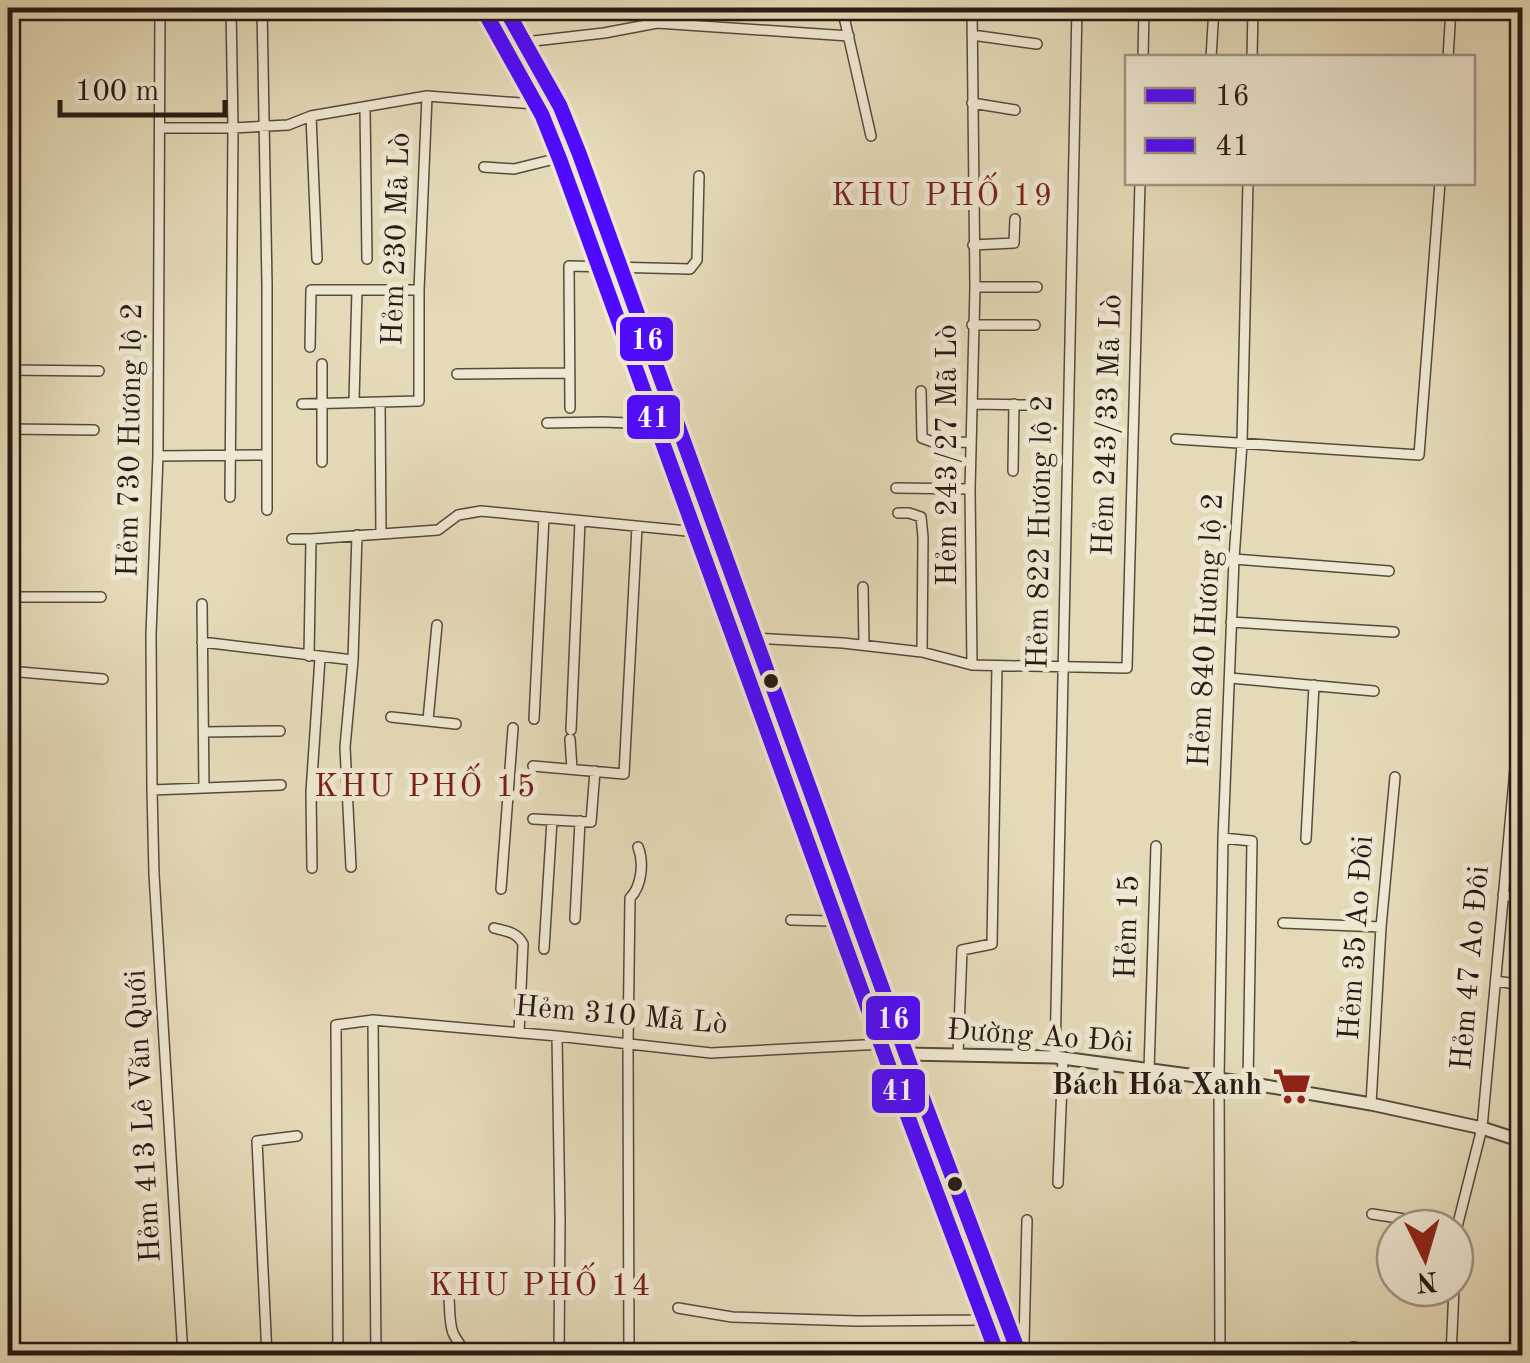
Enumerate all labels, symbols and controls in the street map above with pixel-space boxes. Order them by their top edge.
scale bar [60,55,225,117]
legend [1125,55,1475,185]
text: 100 m [75,77,159,107]
text: 16 [1215,82,1250,112]
street label: Hẻm 230 Mã Lò [378,132,416,346]
text: 41 [1215,132,1250,162]
district label: KHU PHỐ 19 [831,172,1055,213]
street label: Hẻm 243/33 Mã Lò [1088,294,1128,556]
street label: Hẻm 730 Hương lộ 2 [114,303,148,577]
line badge: 16 [618,315,675,363]
street label: Hẻm 243/27 Mã Lò [933,324,963,586]
text: 16 [631,328,663,356]
line badge: 41 [625,393,682,441]
street label: Hẻm 822 Hương lộ 2 [1024,395,1058,669]
text: 41 [637,406,669,434]
street label: Hẻm 840 Hương lộ 2 [1185,492,1229,768]
unlabelled marker [761,671,781,691]
district label: KHU PHỐ 15 [314,763,538,804]
street label: Hẻm 35 Ao Đôi [1335,835,1379,1041]
street label: Hẻm 47 Ao Đôi [1447,865,1495,1071]
street label: Hẻm 15 [1111,874,1145,980]
street label: Hẻm 413 Lê Văn Quới [121,969,167,1263]
street label: Hẻm 310 Mã Lò [513,992,729,1040]
line badge: 16 [864,994,922,1042]
text: 16 [877,1007,909,1035]
street label: Đường Ao Đôi [946,1016,1134,1058]
supermarket icon: Bách Hóa Xanh [1271,1065,1313,1107]
line badge: 41 [870,1067,927,1115]
place label: Bách Hóa Xanh [1052,1071,1262,1101]
text: 41 [882,1079,914,1107]
unlabelled marker [945,1174,965,1194]
north arrow [1375,1208,1475,1308]
district label: KHU PHỐ 14 [429,1262,653,1303]
text: N [1414,1265,1439,1295]

